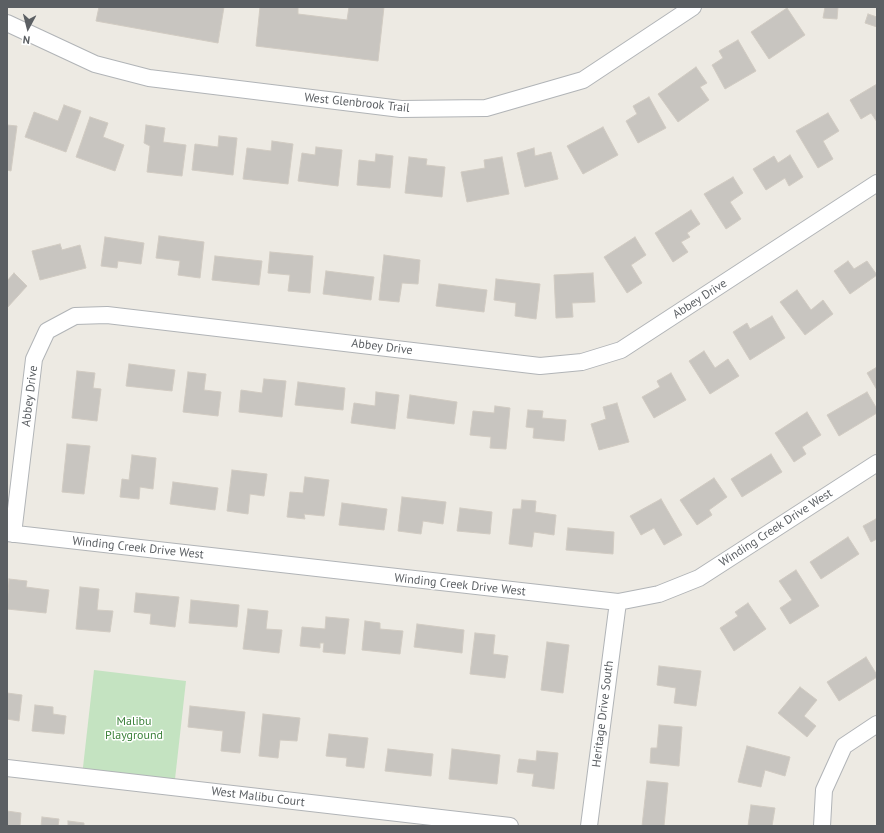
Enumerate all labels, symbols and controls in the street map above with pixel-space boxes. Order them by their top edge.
north arrow [8,8,48,48]
text: N [22,33,31,47]
street label: West Glenbrook Trail [304,90,410,116]
street label: Abbey Drive [670,276,730,322]
street label: Abbey Drive [351,336,413,358]
street label: Abbey Drive [19,365,41,427]
street label: Winding Creek Drive West [717,486,835,570]
street label: Winding Creek Drive West [72,534,204,562]
street label: Winding Creek Drive West [394,571,526,599]
street label: Heritage Drive South [589,660,617,768]
park label: Malibu Playground [105,715,163,743]
street label: West Malibu Court [210,784,306,810]

